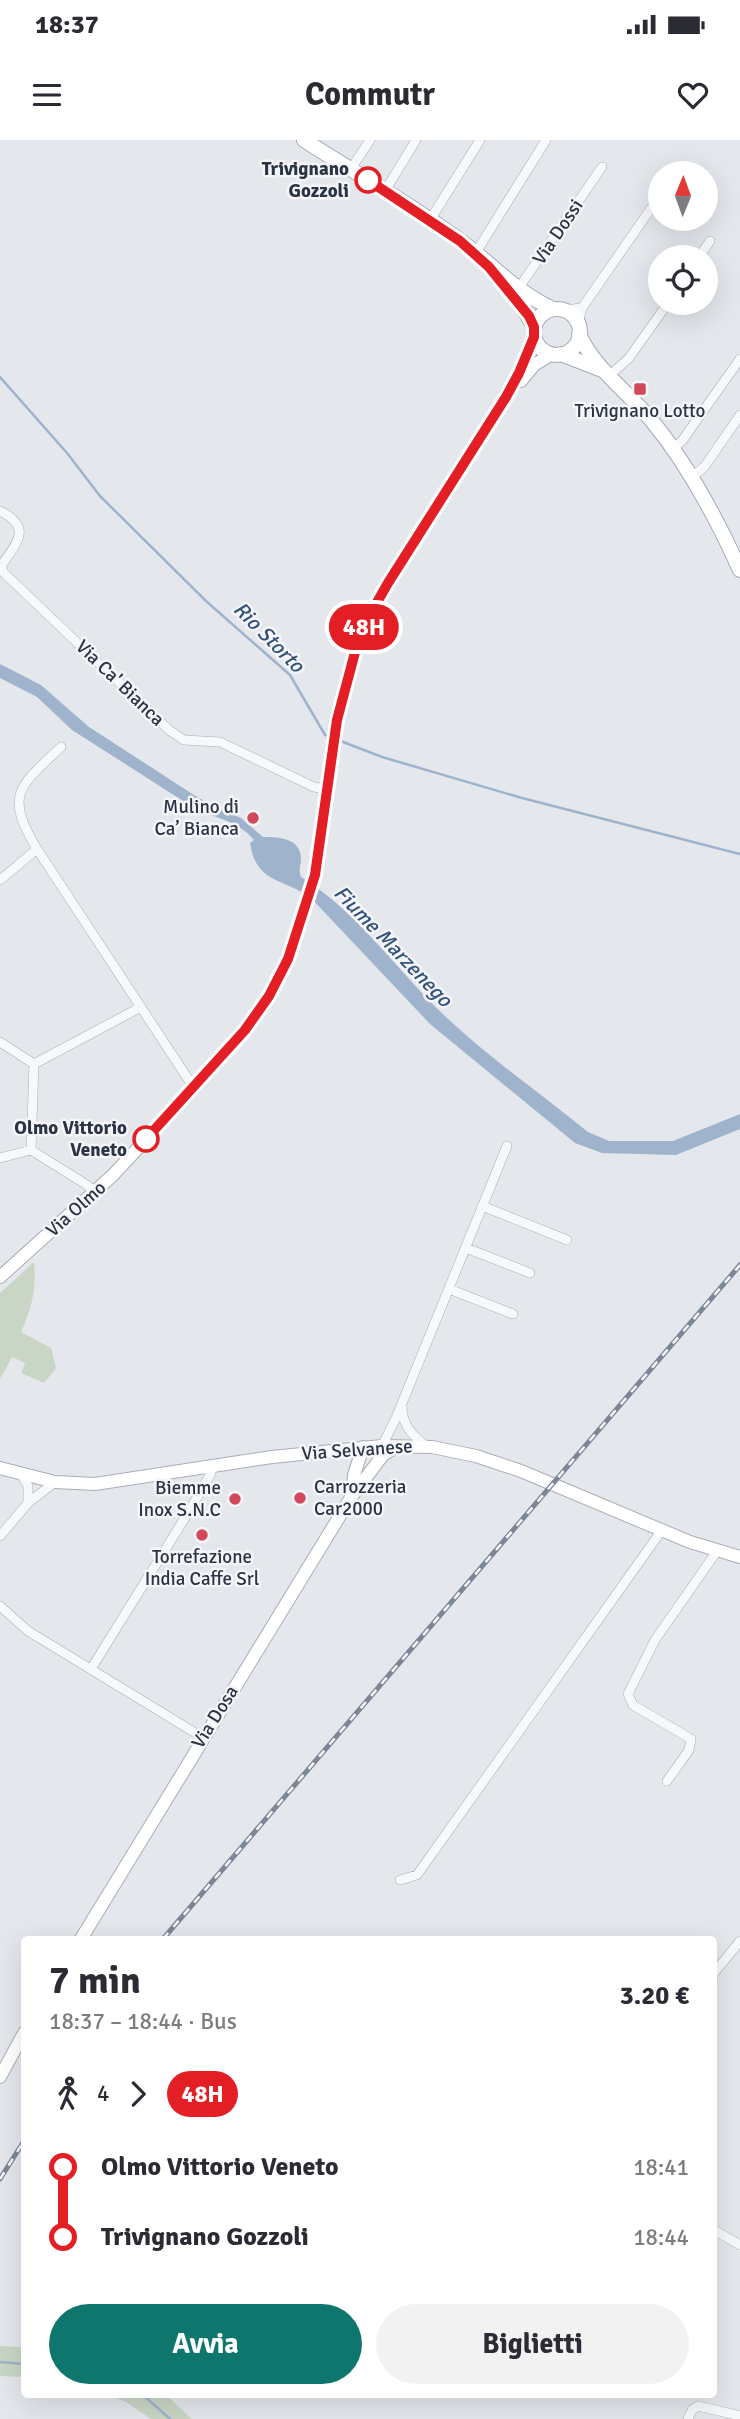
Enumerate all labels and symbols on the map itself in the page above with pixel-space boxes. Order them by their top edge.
place label: Trivignano Gozzoli [262,157,349,203]
north arrow [648,161,718,231]
marker: Trivignano Gozzoli [355,167,381,193]
street label: Via Dossi [527,195,589,269]
marker: Trivignano Lotto [632,381,648,397]
place label: Trivignano Lotto [575,399,706,423]
water label: Rio Storto [228,596,311,679]
line badge: 48H [324,604,404,650]
street label: Via Ca' Bianca [71,635,169,731]
place label: Mulino di Ca’ Bianca [154,795,239,841]
marker: Mulino di Ca’ Bianca [245,810,261,826]
water label: Fiume Marzenego [328,880,458,1013]
place label: Olmo Vittorio Veneto [14,1116,127,1162]
marker: Olmo Vittorio Veneto [133,1126,159,1152]
street label: Via Olmo [41,1176,111,1242]
street label: Via Selvanese [301,1434,413,1466]
place label: Carrozzeria Car2000 [314,1475,406,1521]
place label: Biemme Inox S.N.C [138,1476,221,1522]
marker: Carrozzeria Car2000 [292,1490,308,1506]
marker: Biemme Inox S.N.C [227,1491,243,1507]
marker: Torrefazione India Caffe Srl [194,1527,210,1543]
place label: Torrefazione India Caffe Srl [145,1545,259,1591]
street label: Via Dosa [186,1681,244,1753]

